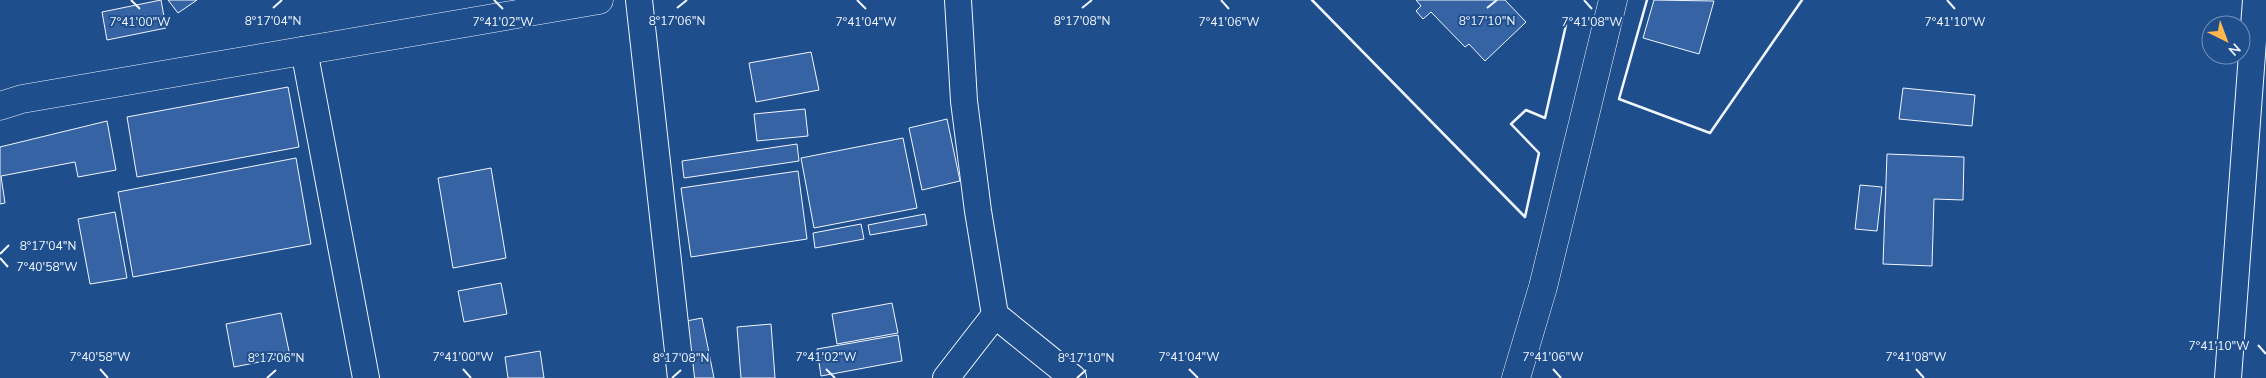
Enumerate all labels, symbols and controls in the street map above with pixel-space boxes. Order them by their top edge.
text: 8°17'04"N [245,13,301,29]
text: 8°17'06"N [649,13,705,29]
text: 8°17'08"N [1054,13,1110,29]
text: 8°17'10"N [1459,13,1515,29]
text: 7°41'00"W [109,14,171,30]
text: 7°41'02"W [472,14,534,30]
text: 7°41'04"W [835,14,897,30]
text: 7°41'06"W [1198,14,1260,30]
text: 7°41'08"W [1561,14,1623,30]
text: 7°41'10"W [1924,14,1986,30]
north arrow [2201,15,2251,65]
text: N [2224,39,2245,60]
text: 8°17'04"N [20,238,76,254]
text: 7°40'58"W [16,259,78,275]
text: 7°41'10"W [2188,338,2250,354]
text: 7°40'58"W [69,349,131,365]
text: 7°41'00"W [432,349,494,365]
text: 7°41'02"W [795,349,857,365]
text: 7°41'04"W [1158,349,1220,365]
text: 7°41'06"W [1522,349,1584,365]
text: 7°41'08"W [1885,349,1947,365]
text: 8°17'06"N [248,350,304,366]
text: 8°17'08"N [653,350,709,366]
text: 8°17'10"N [1058,350,1114,366]

